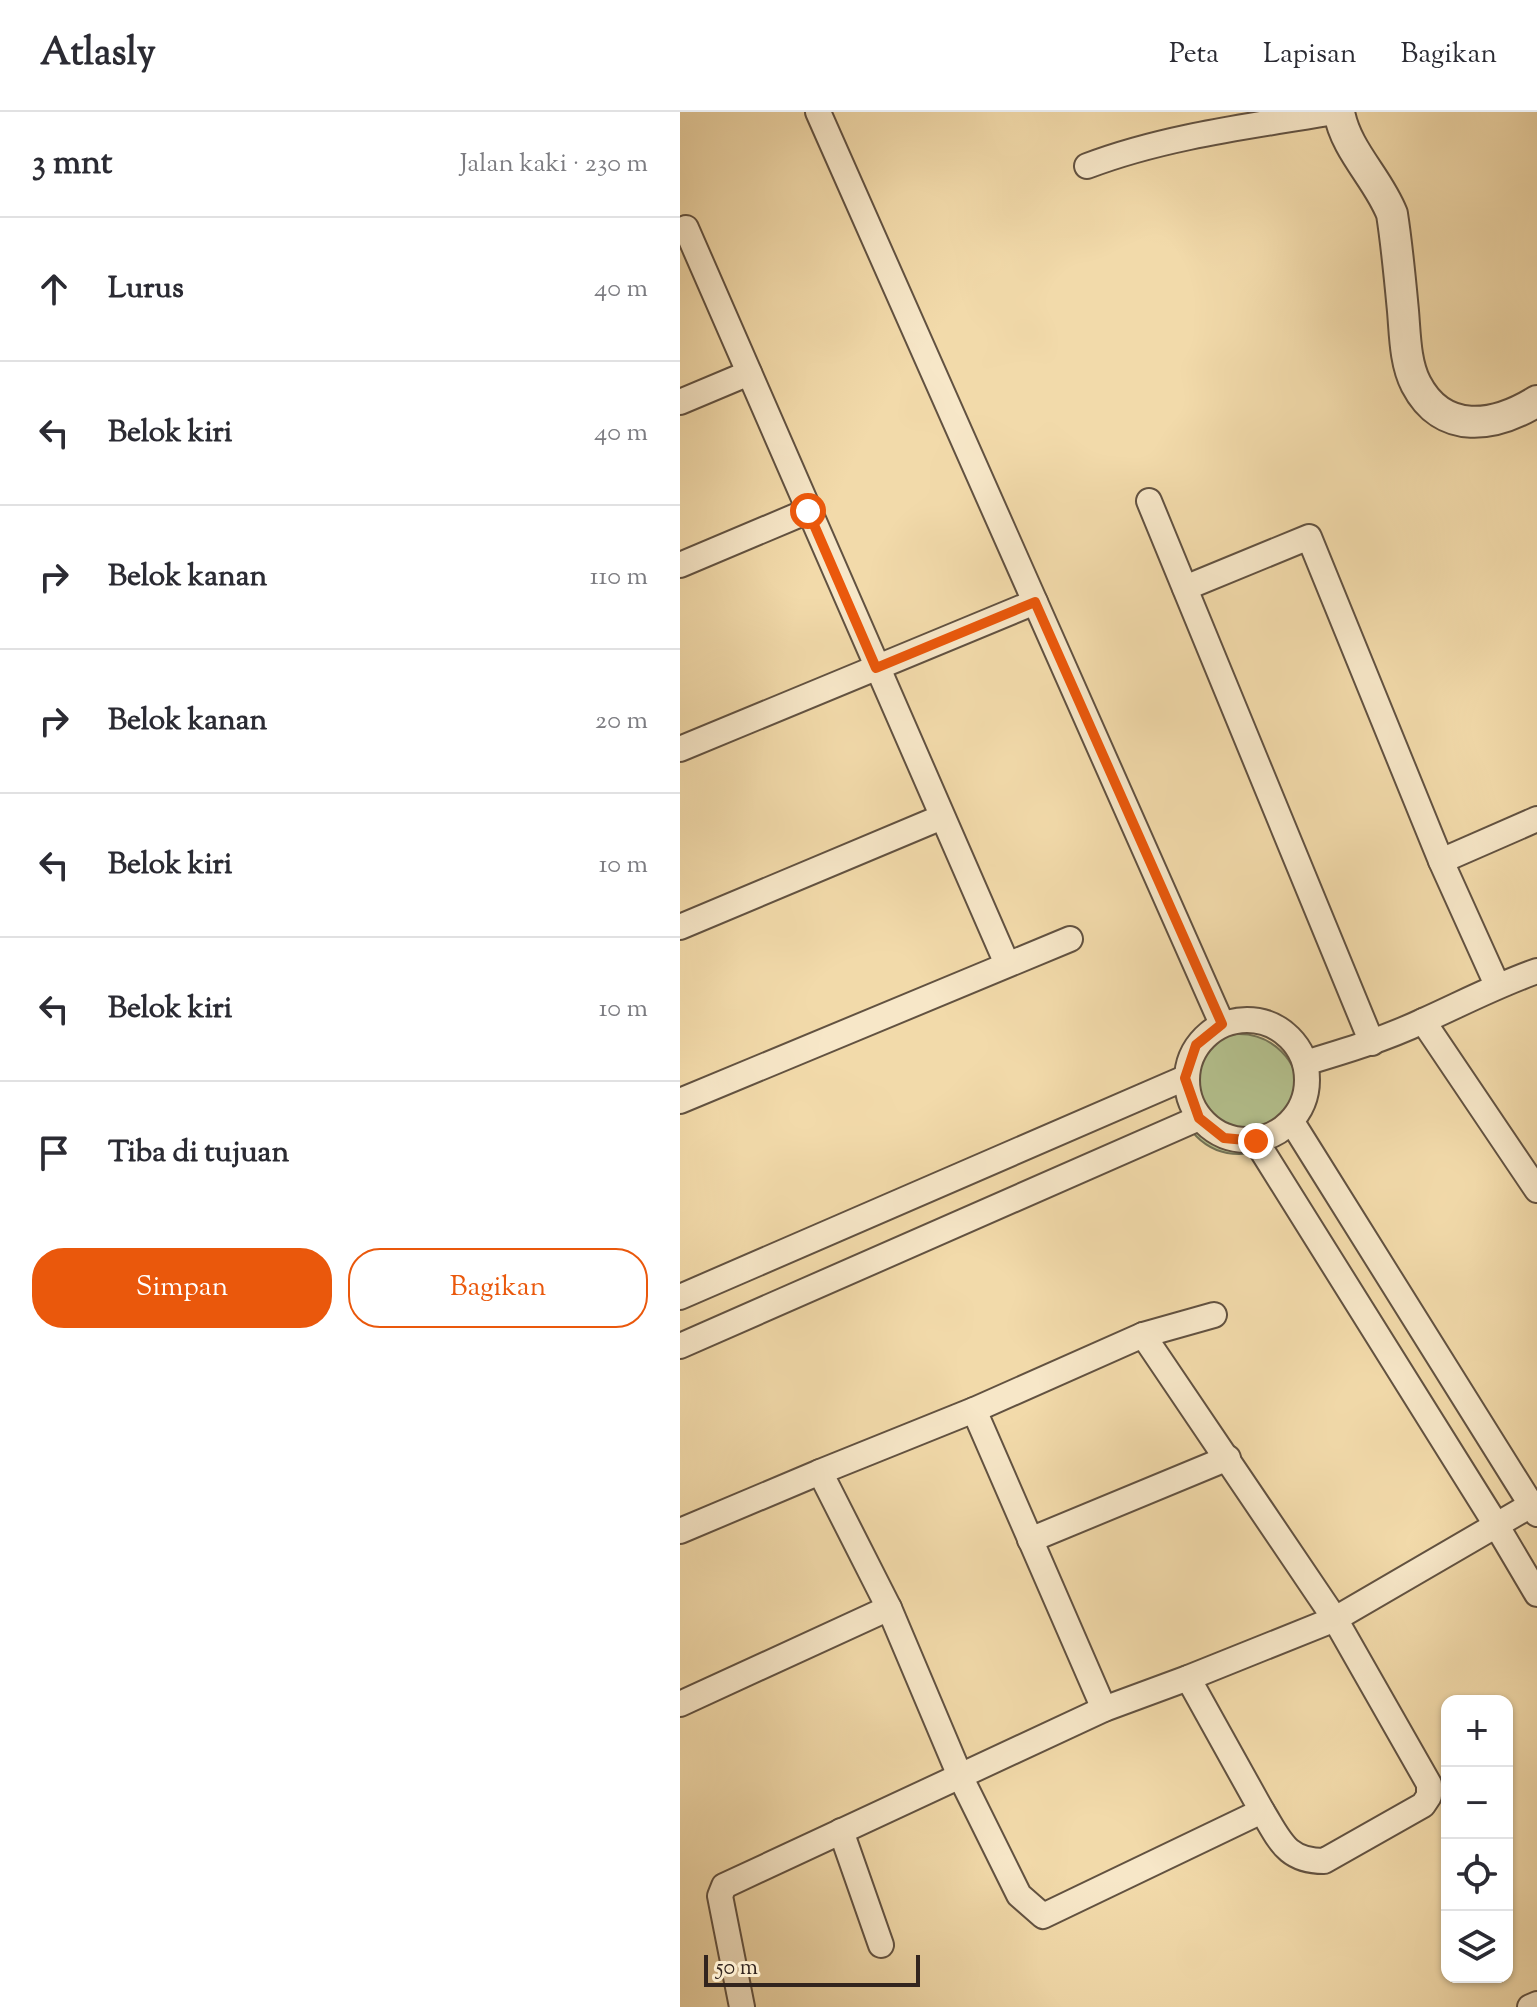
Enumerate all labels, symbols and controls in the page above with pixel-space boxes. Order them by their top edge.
text: Atlasly [40,28,156,82]
text: Peta [1169,35,1219,75]
text: Lapisan [1263,35,1357,75]
text: Bagikan [1401,35,1497,75]
text: 3 mnt [32,140,112,189]
text: Jalan kaki · 230 m [460,146,648,183]
icon: ahead [32,267,76,311]
text: Lurus [108,268,184,311]
text: 40 m [594,271,648,308]
icon: left [32,411,76,455]
text: Belok kiri [108,412,232,455]
text: 40 m [594,415,648,452]
route start [790,493,826,529]
icon: right [32,555,76,599]
text: Belok kanan [108,556,267,599]
text: 110 m [590,559,648,596]
icon: right [32,699,76,743]
text: Belok kanan [108,700,267,743]
text: 20 m [595,703,648,740]
icon: left [32,843,76,887]
text: Belok kiri [108,844,232,887]
text: 10 m [599,847,648,884]
icon: left [32,987,76,1031]
text: Belok kiri [108,988,232,1031]
text: 10 m [599,991,648,1028]
route end [1238,1123,1274,1159]
icon: arrive [32,1131,76,1175]
text: Tiba di tujuan [108,1132,289,1175]
button: Simpan [32,1248,332,1328]
button: Bagikan [348,1248,648,1328]
map controls [1441,1695,1513,1983]
button: + [1441,1695,1513,1767]
button: − [1441,1767,1513,1839]
button: locate [1441,1839,1513,1911]
button: layers [1441,1911,1513,1983]
scale bar [704,1951,920,1987]
text: 50 m [716,1953,758,1985]

